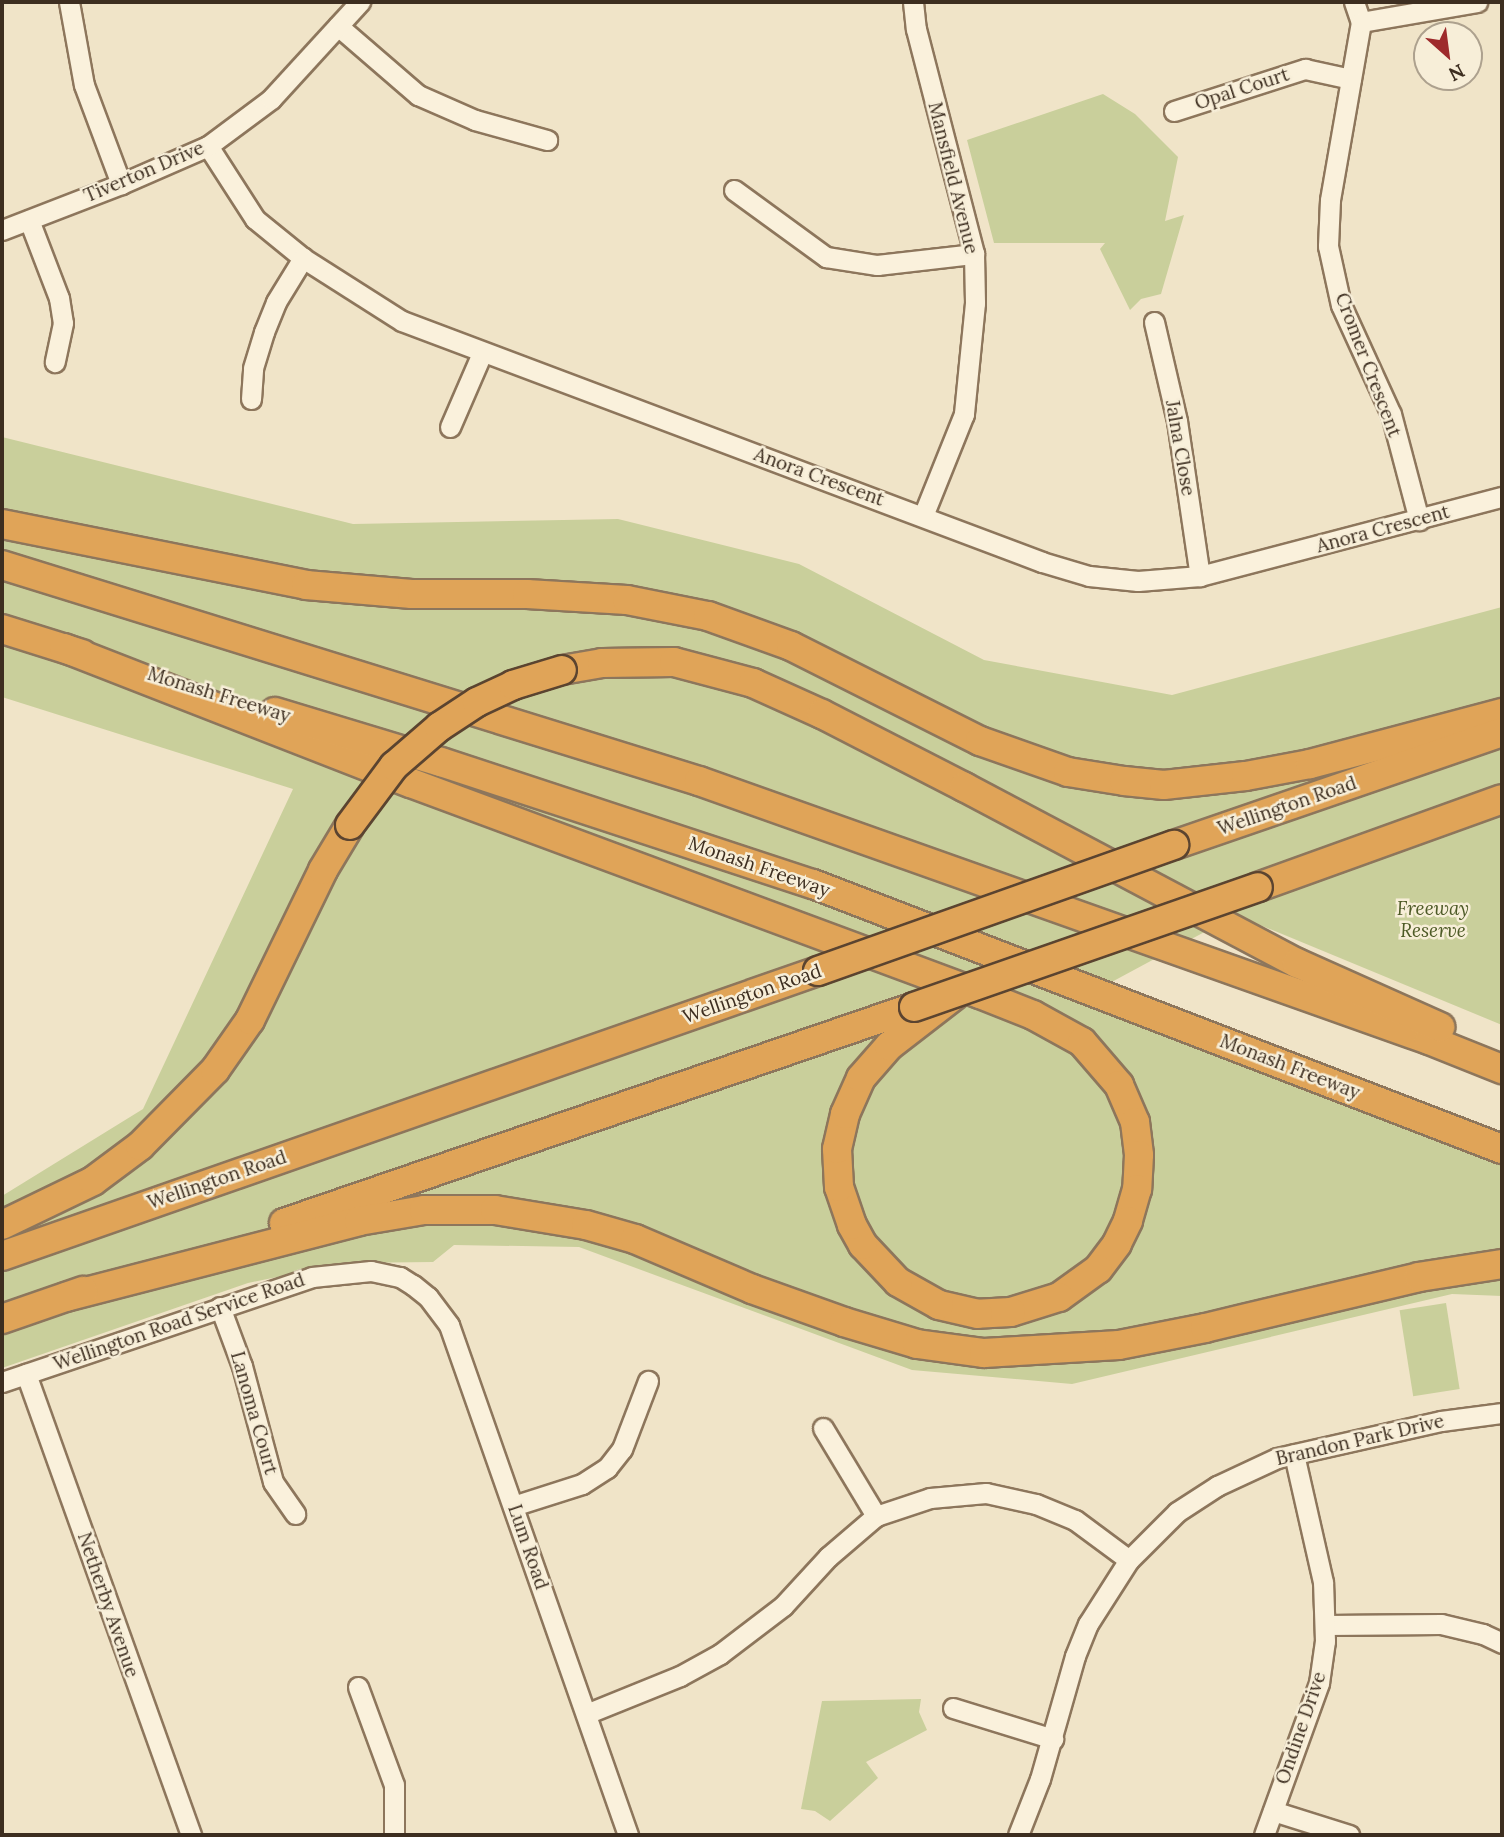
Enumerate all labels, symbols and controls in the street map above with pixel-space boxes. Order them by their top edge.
north arrow [1413,21,1483,91]
text: N [1445,59,1469,87]
street label: Opal Court [1192,63,1292,115]
street label: Mansfield Avenue [923,100,983,256]
street label: Tiverton Drive [81,136,207,208]
street label: Cromer Crescent [1330,290,1406,440]
street label: Jalna Close [1160,398,1200,498]
street label: Anora Crescent [751,443,887,511]
street label: Anora Crescent [1314,500,1452,558]
street label: Monash Freeway [145,662,293,728]
street label: Wellington Road [1215,772,1359,840]
street label: Monash Freeway [685,832,833,902]
park label: Freeway Reserve [1397,898,1469,942]
street label: Wellington Road [680,960,824,1028]
street label: Monash Freeway [1217,1030,1363,1104]
street label: Wellington Road [145,1146,289,1214]
street label: Wellington Road Service Road [50,1268,308,1376]
street label: Lanoma Court [226,1349,282,1477]
street label: Brandon Park Drive [1274,1410,1446,1470]
street label: Lum Road [503,1502,553,1592]
street label: Netherby Avenue [72,1529,144,1681]
street label: Ondine Drive [1271,1669,1331,1787]

